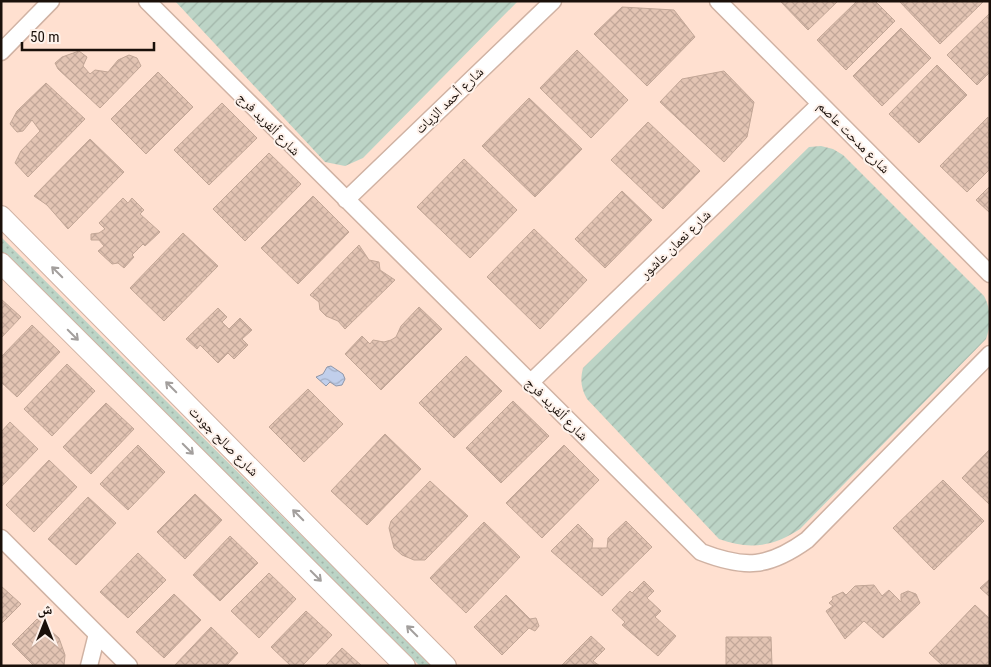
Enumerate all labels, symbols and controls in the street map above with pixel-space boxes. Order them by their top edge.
scale bar [22,20,155,52]
text: 50 m [30,28,60,46]
street label: شارع أحمد الزيات [411,63,488,138]
street label: شارع ألفريد فرج [233,89,304,160]
street label: شارع مدحت عاصم [813,98,893,178]
street label: شارع نعمان عاشور [636,206,715,284]
one-way arrow [51,266,63,278]
one-way arrow [67,328,79,341]
street label: شارع ألفريد فرج [521,374,592,445]
one-way arrow [165,381,177,394]
street label: شارع صالح جودت [184,403,262,481]
one-way arrow [182,443,194,455]
one-way arrow [292,509,304,521]
one-way arrow [309,570,321,582]
north arrow [20,597,70,647]
text: ش [38,601,53,618]
one-way arrow [406,625,418,637]

